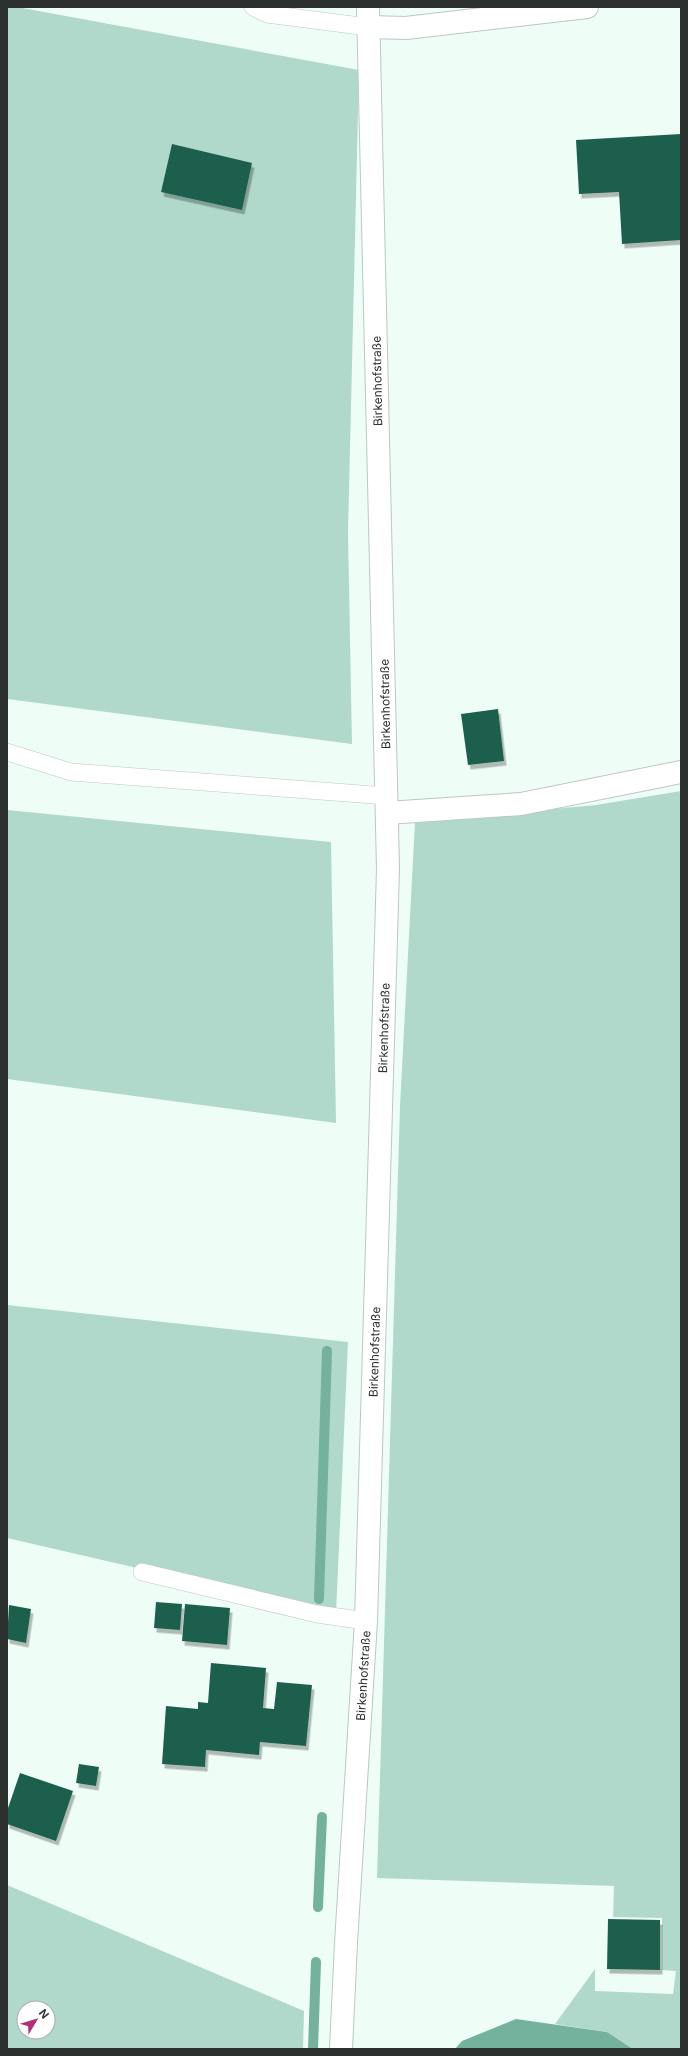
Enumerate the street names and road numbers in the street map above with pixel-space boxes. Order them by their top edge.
street label: Birkenhofstraße [369,336,385,426]
street label: Birkenhofstraße [377,659,393,749]
street label: Birkenhofstraße [375,983,392,1073]
street label: Birkenhofstraße [365,1306,383,1397]
street label: Birkenhofstraße [352,1630,373,1721]

